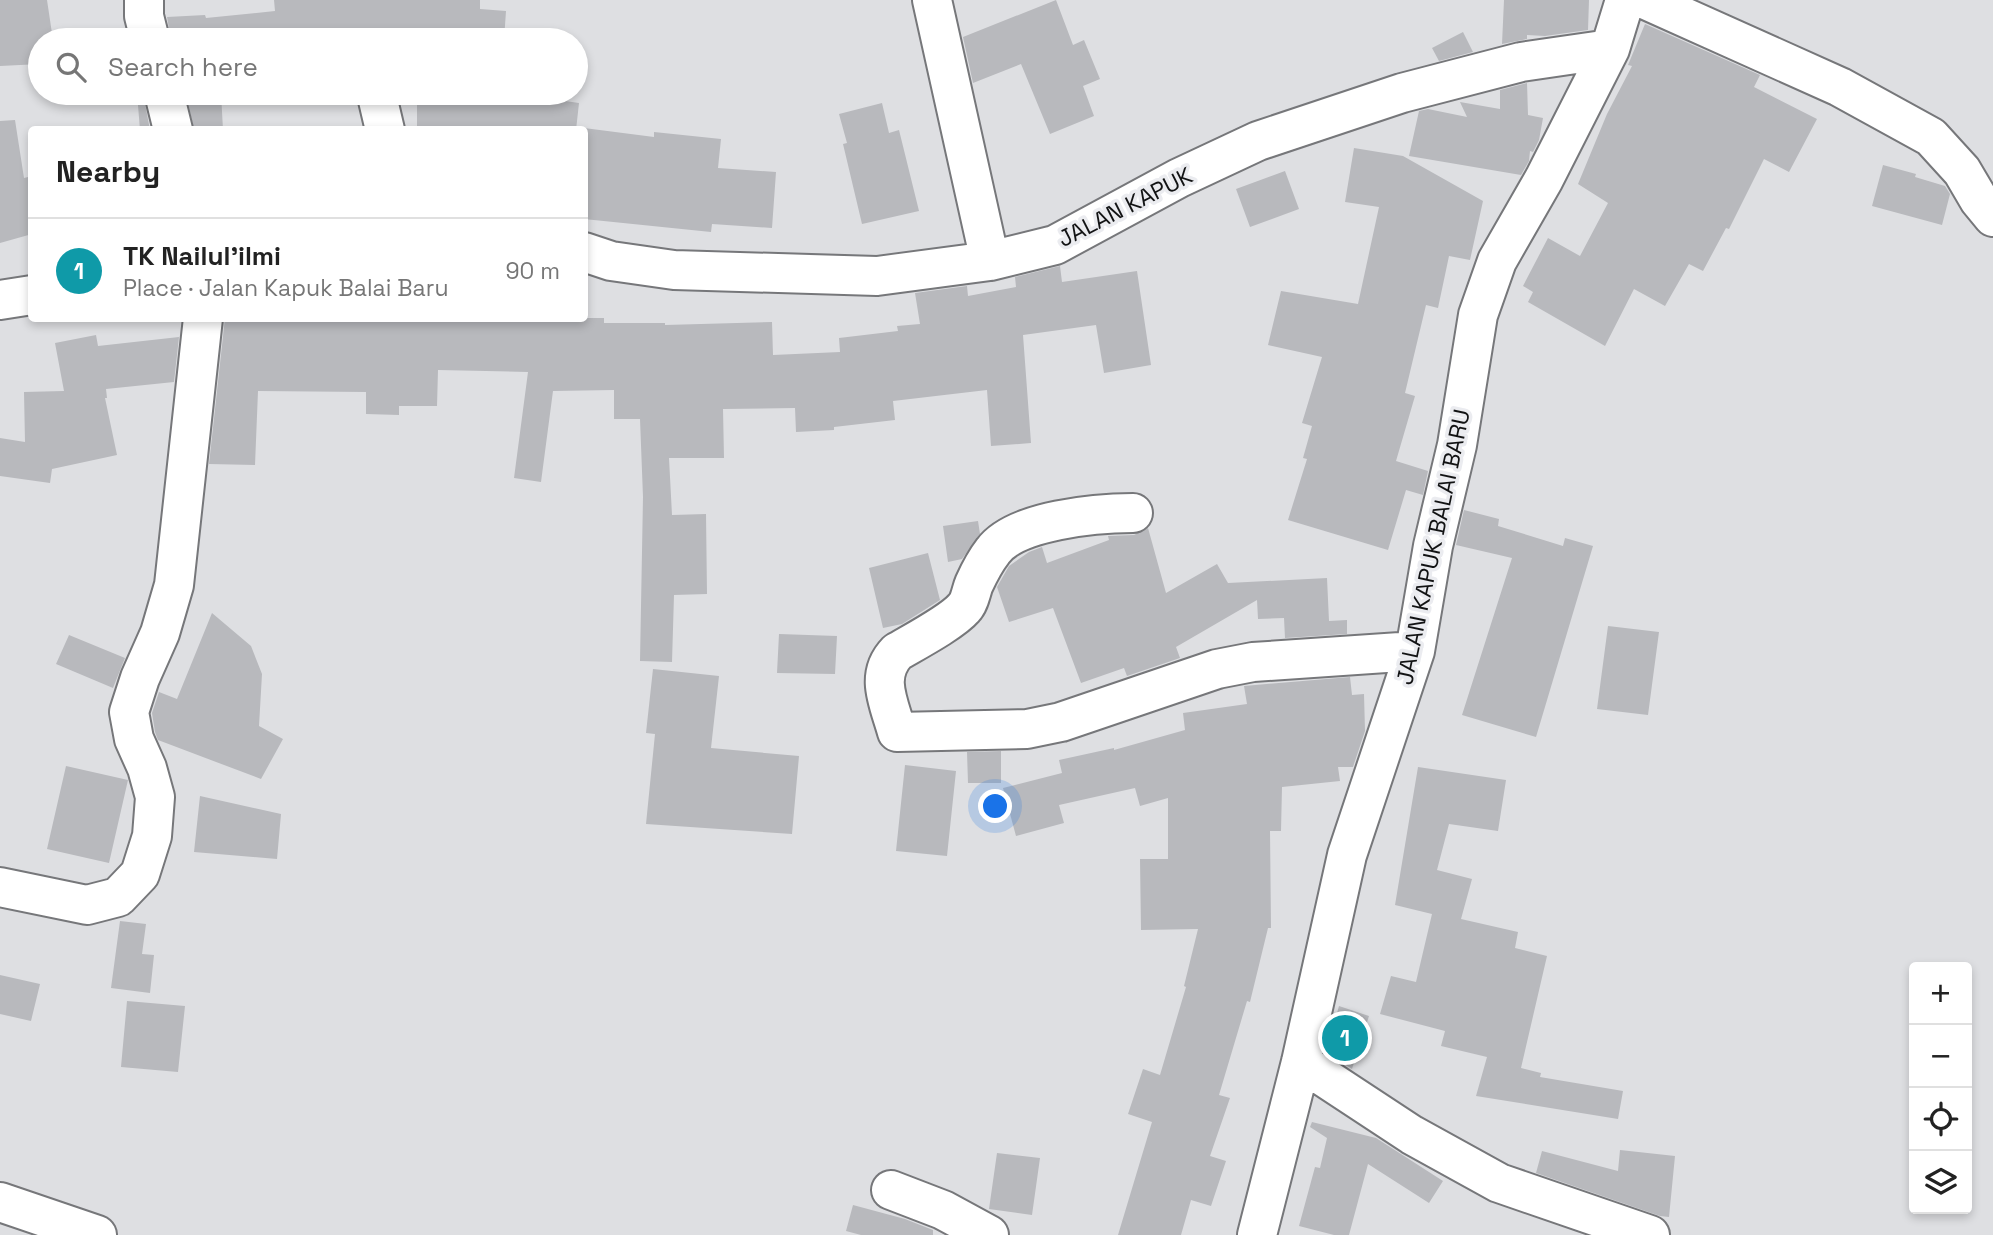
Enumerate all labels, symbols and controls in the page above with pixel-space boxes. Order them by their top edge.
search box [28,28,588,105]
icon: search [52,48,90,86]
text: Search here [108,50,258,84]
text: Nearby [56,152,160,191]
street label: JALAN KAPUK [1053,160,1197,254]
text: TK Nailul'ilmi [123,239,281,273]
text: 1 [74,256,84,286]
text: 90 m [505,256,560,286]
text: Place · Jalan Kapuk Balai Baru [123,273,448,303]
street label: JALAN KAPUK BALAI BARU [1389,407,1477,687]
your location [978,789,1012,823]
map controls [1909,962,1972,1214]
button: + [1909,962,1972,1025]
pin: 1 [1322,1012,1368,1064]
button: − [1909,1025,1972,1088]
button: locate [1909,1088,1972,1151]
button: layers [1909,1151,1972,1214]

